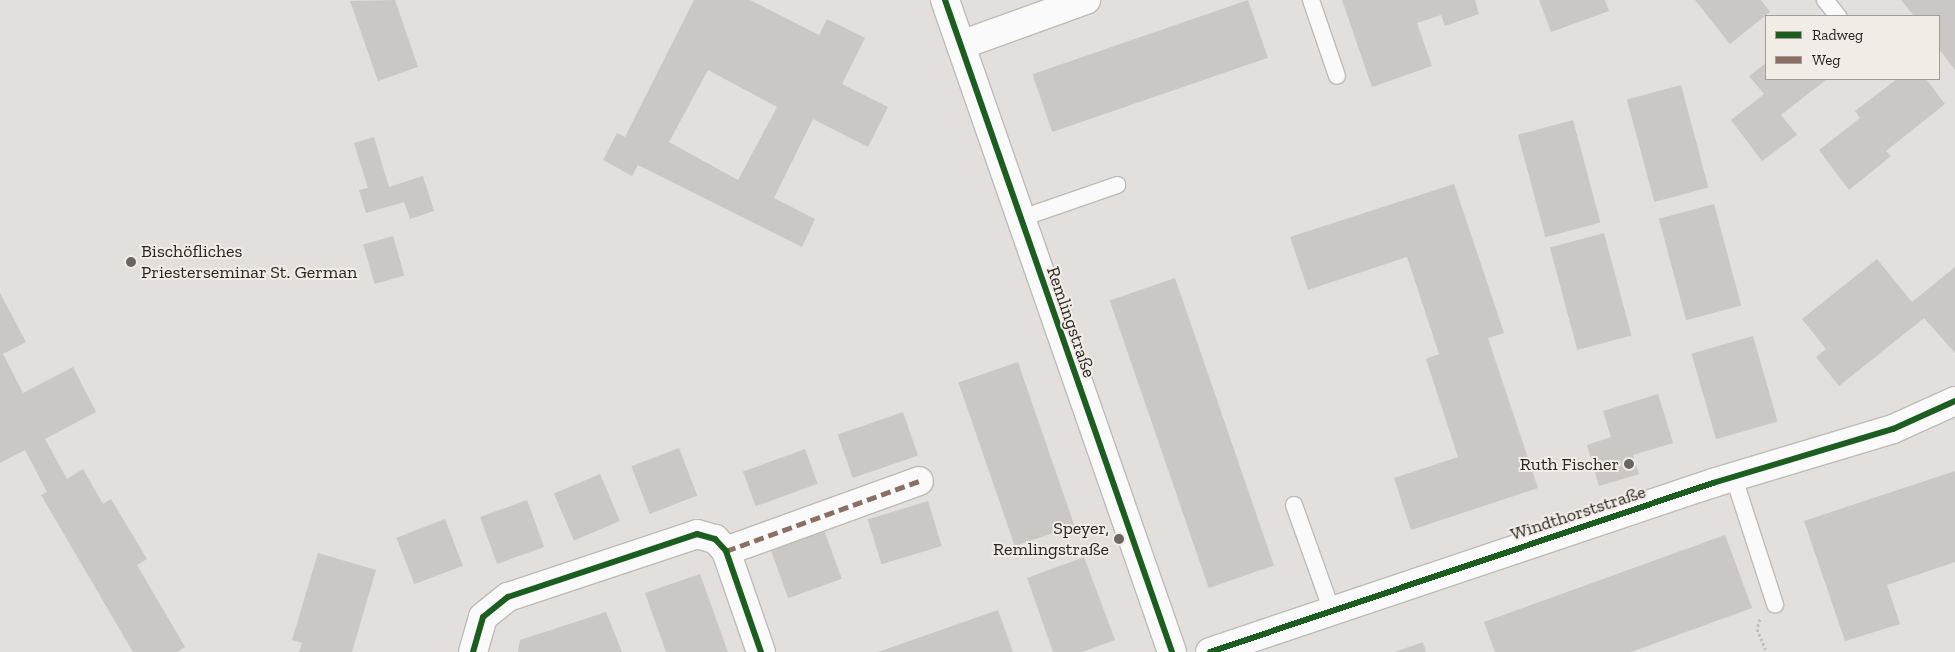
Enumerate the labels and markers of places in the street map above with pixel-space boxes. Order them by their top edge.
place label: Bischöfliches Priesterseminar St. German [141,241,358,284]
marker: Bischöfliches Priesterseminar St. German [125,256,137,268]
place label: Ruth Fischer [1520,453,1619,475]
marker: Ruth Fischer [1623,458,1635,470]
place label: Speyer, Remlingstraße [993,518,1109,560]
marker: Speyer, Remlingstraße [1113,533,1125,545]

